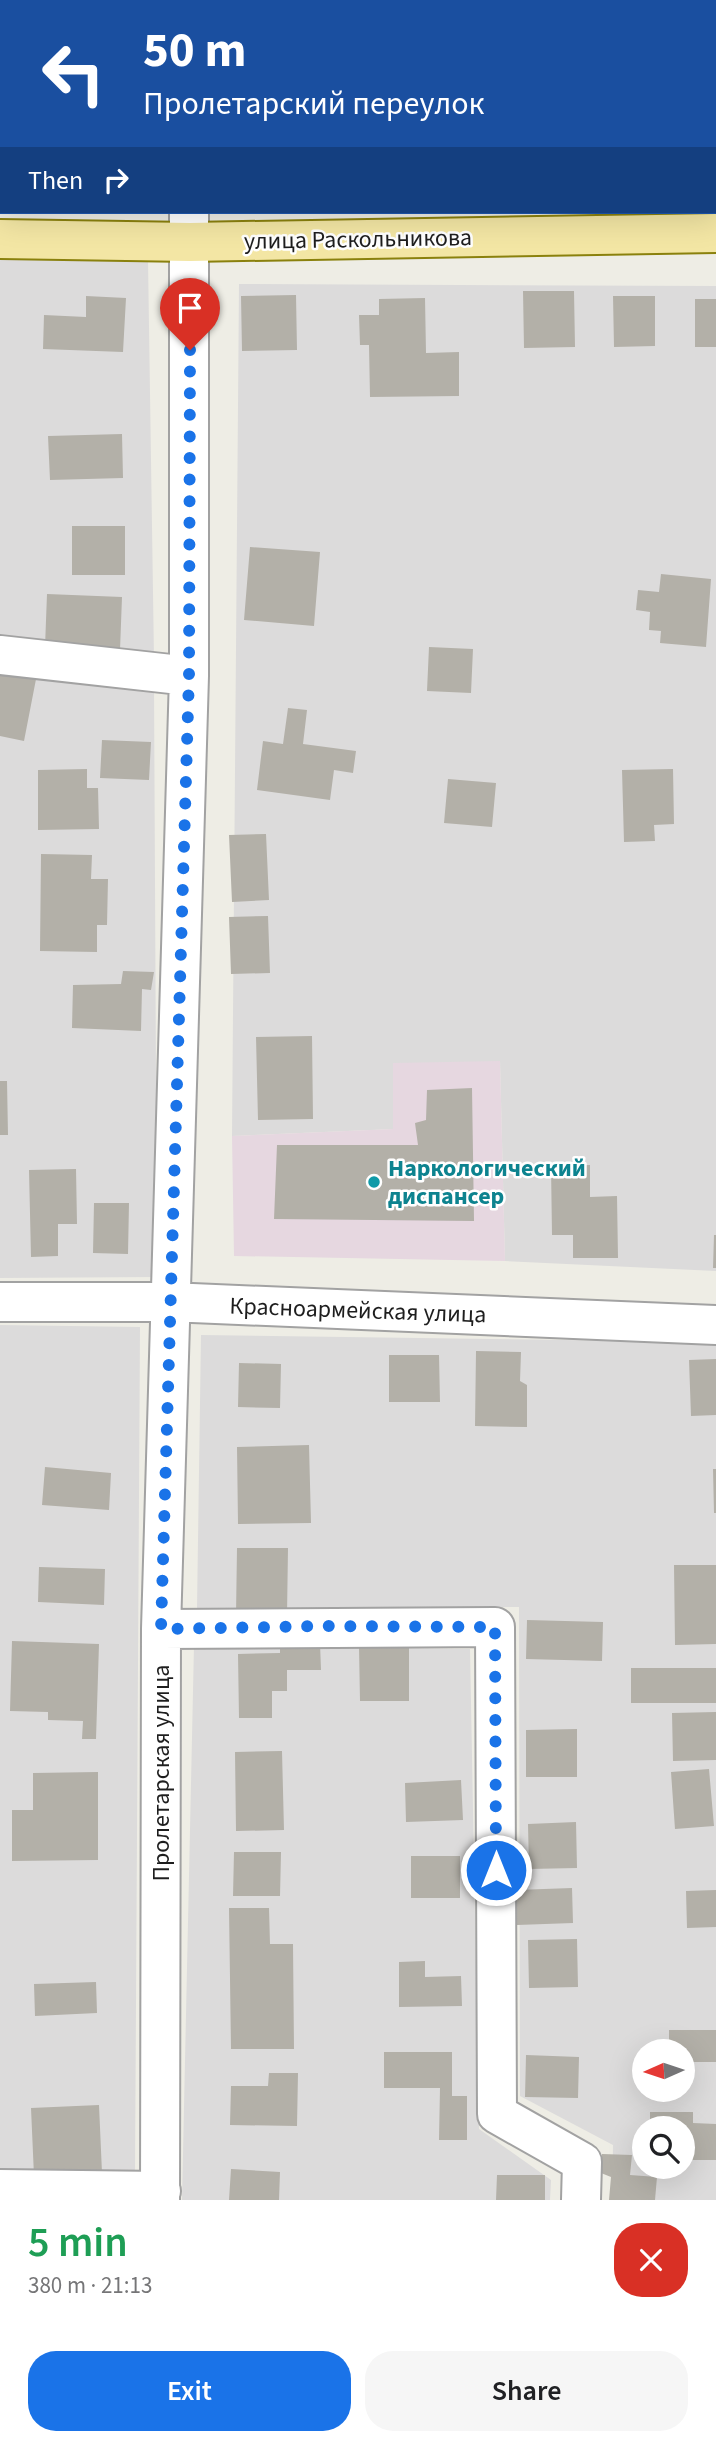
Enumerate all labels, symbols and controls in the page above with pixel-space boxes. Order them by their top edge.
text: 50 m [143,16,247,86]
icon: left [28,28,119,119]
text: Пролетарский переулок [143,81,484,127]
icon: right [97,161,135,199]
text: Then [28,162,83,199]
street label: улица Раскольникова [244,220,472,259]
pin [160,278,220,350]
icon: arrive [171,289,209,327]
place label: Наркологический диспансер [388,1151,586,1214]
marker: Наркологический диспансер [366,1174,382,1190]
street label: Красноармейская улица [229,1289,487,1332]
street label: Пролетарская улица [144,1665,179,1881]
position arrow [459,1833,533,1907]
north arrow [632,2039,695,2102]
map controls [632,2039,695,2179]
button: search [632,2116,695,2179]
text: 5 min [28,2213,128,2273]
button: close [614,2223,688,2297]
text: 380 m · 21:13 [28,2269,152,2302]
button: Exit [28,2351,351,2431]
button: Share [365,2351,688,2431]

